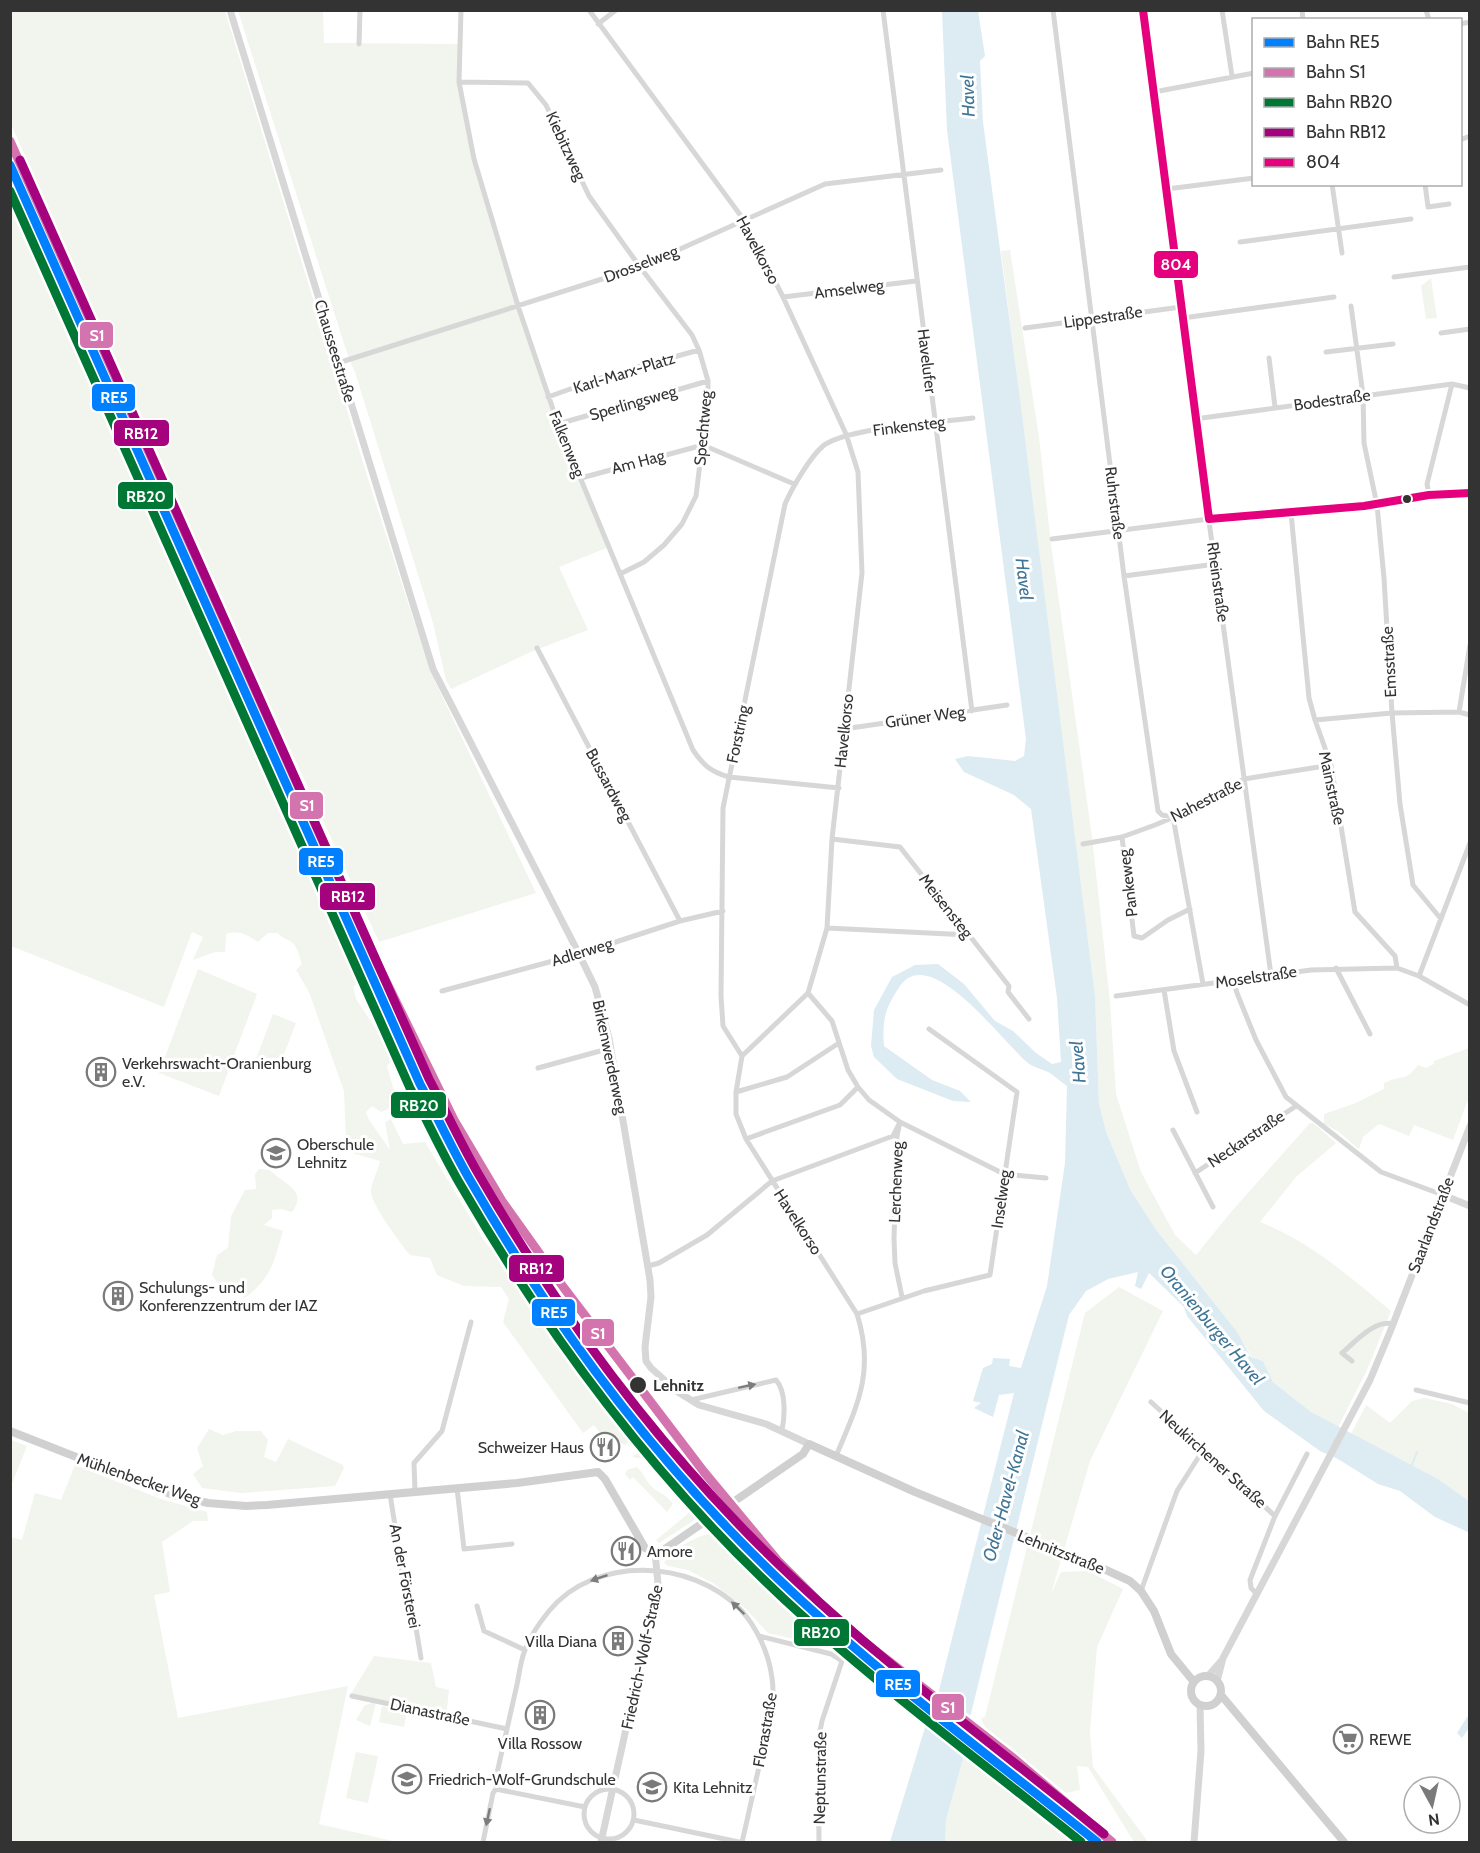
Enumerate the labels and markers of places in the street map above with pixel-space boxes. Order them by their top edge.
unlabelled marker [1401,493,1413,505]
place label: Verkehrswacht-Oranienburg e.V. [122,1054,312,1091]
building icon: Verkehrswacht-Oranienburg e.V. [85,1056,117,1088]
place label: Oberschule Lehnitz [297,1135,374,1172]
school or university icon: Oberschule Lehnitz [260,1137,292,1169]
place label: Schulungs- und Konferenzzentrum der IAZ [139,1278,318,1315]
building icon: Schulungs- und Konferenzzentrum der IAZ [102,1280,134,1312]
marker: Lehnitz [628,1375,648,1395]
place label: Lehnitz [653,1376,704,1395]
restaurant icon: Schweizer Haus [589,1431,621,1463]
place label: Schweizer Haus [478,1438,584,1457]
restaurant icon: Amore [610,1535,642,1567]
place label: Amore [647,1542,693,1561]
building icon: Villa Diana [602,1625,634,1657]
place label: Villa Diana [525,1632,597,1651]
building icon: Villa Rossow [524,1699,556,1731]
supermarket icon: REWE [1332,1723,1364,1755]
place label: REWE [1369,1730,1412,1749]
place label: Villa Rossow [498,1734,583,1753]
school or university icon: Friedrich-Wolf-Grundschule [391,1763,423,1795]
place label: Friedrich-Wolf-Grundschule [428,1770,616,1789]
school or university icon: Kita Lehnitz [636,1771,668,1803]
place label: Kita Lehnitz [673,1778,753,1797]

